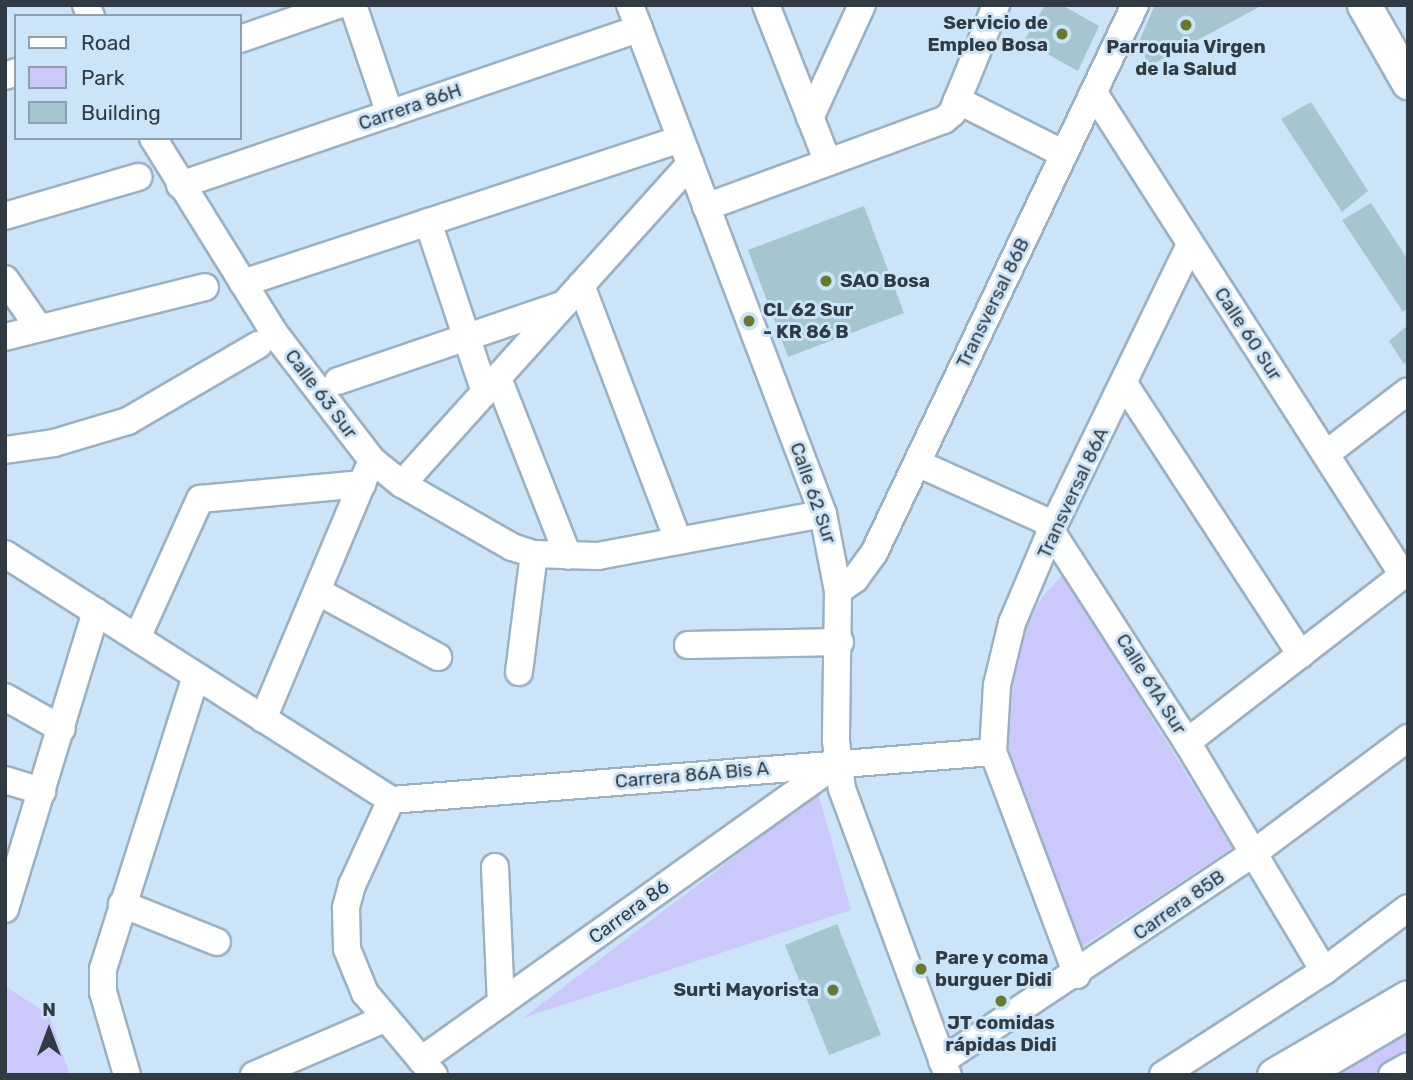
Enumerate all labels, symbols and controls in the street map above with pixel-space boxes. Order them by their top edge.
place label: Servicio de Empleo Bosa [927,12,1048,56]
legend [14,14,242,140]
marker: Parroquia Virgen de la Salud [1178,17,1194,33]
marker: Servicio de Empleo Bosa [1054,26,1070,42]
text: Road [81,30,131,55]
place label: Parroquia Virgen de la Salud [1106,36,1266,80]
text: Park [81,65,125,90]
street label: Carrera 86H [356,79,464,135]
text: Building [81,100,161,125]
street label: Transversal 86B [952,234,1034,372]
place label: SAO Bosa [840,270,930,292]
marker: SAO Bosa [818,273,834,289]
street label: Calle 60 Sur [1209,283,1287,385]
place label: CL 62 Sur - KR 86 B [763,299,854,343]
marker: CL 62 Sur - KR 86 B [741,313,757,329]
street label: Calle 63 Sur [280,345,362,443]
street label: Transversal 86A [1033,424,1113,562]
street label: Calle 62 Sur [785,439,841,547]
street label: Calle 61A Sur [1111,629,1191,739]
street label: Carrera 86A Bis A [614,757,770,793]
street label: Carrera 85B [1129,865,1229,945]
street label: Carrera 86 [584,875,674,949]
place label: Pare y coma burguer Didi [935,947,1052,991]
marker: Pare y coma burguer Didi [913,961,929,977]
place label: Surti Mayorista [673,979,819,1001]
marker: Surti Mayorista [825,982,841,998]
marker: JT comidas rápidas Didi [993,993,1009,1009]
north arrow [14,996,84,1066]
text: N [42,998,56,1021]
place label: JT comidas rápidas Didi [945,1012,1057,1056]

